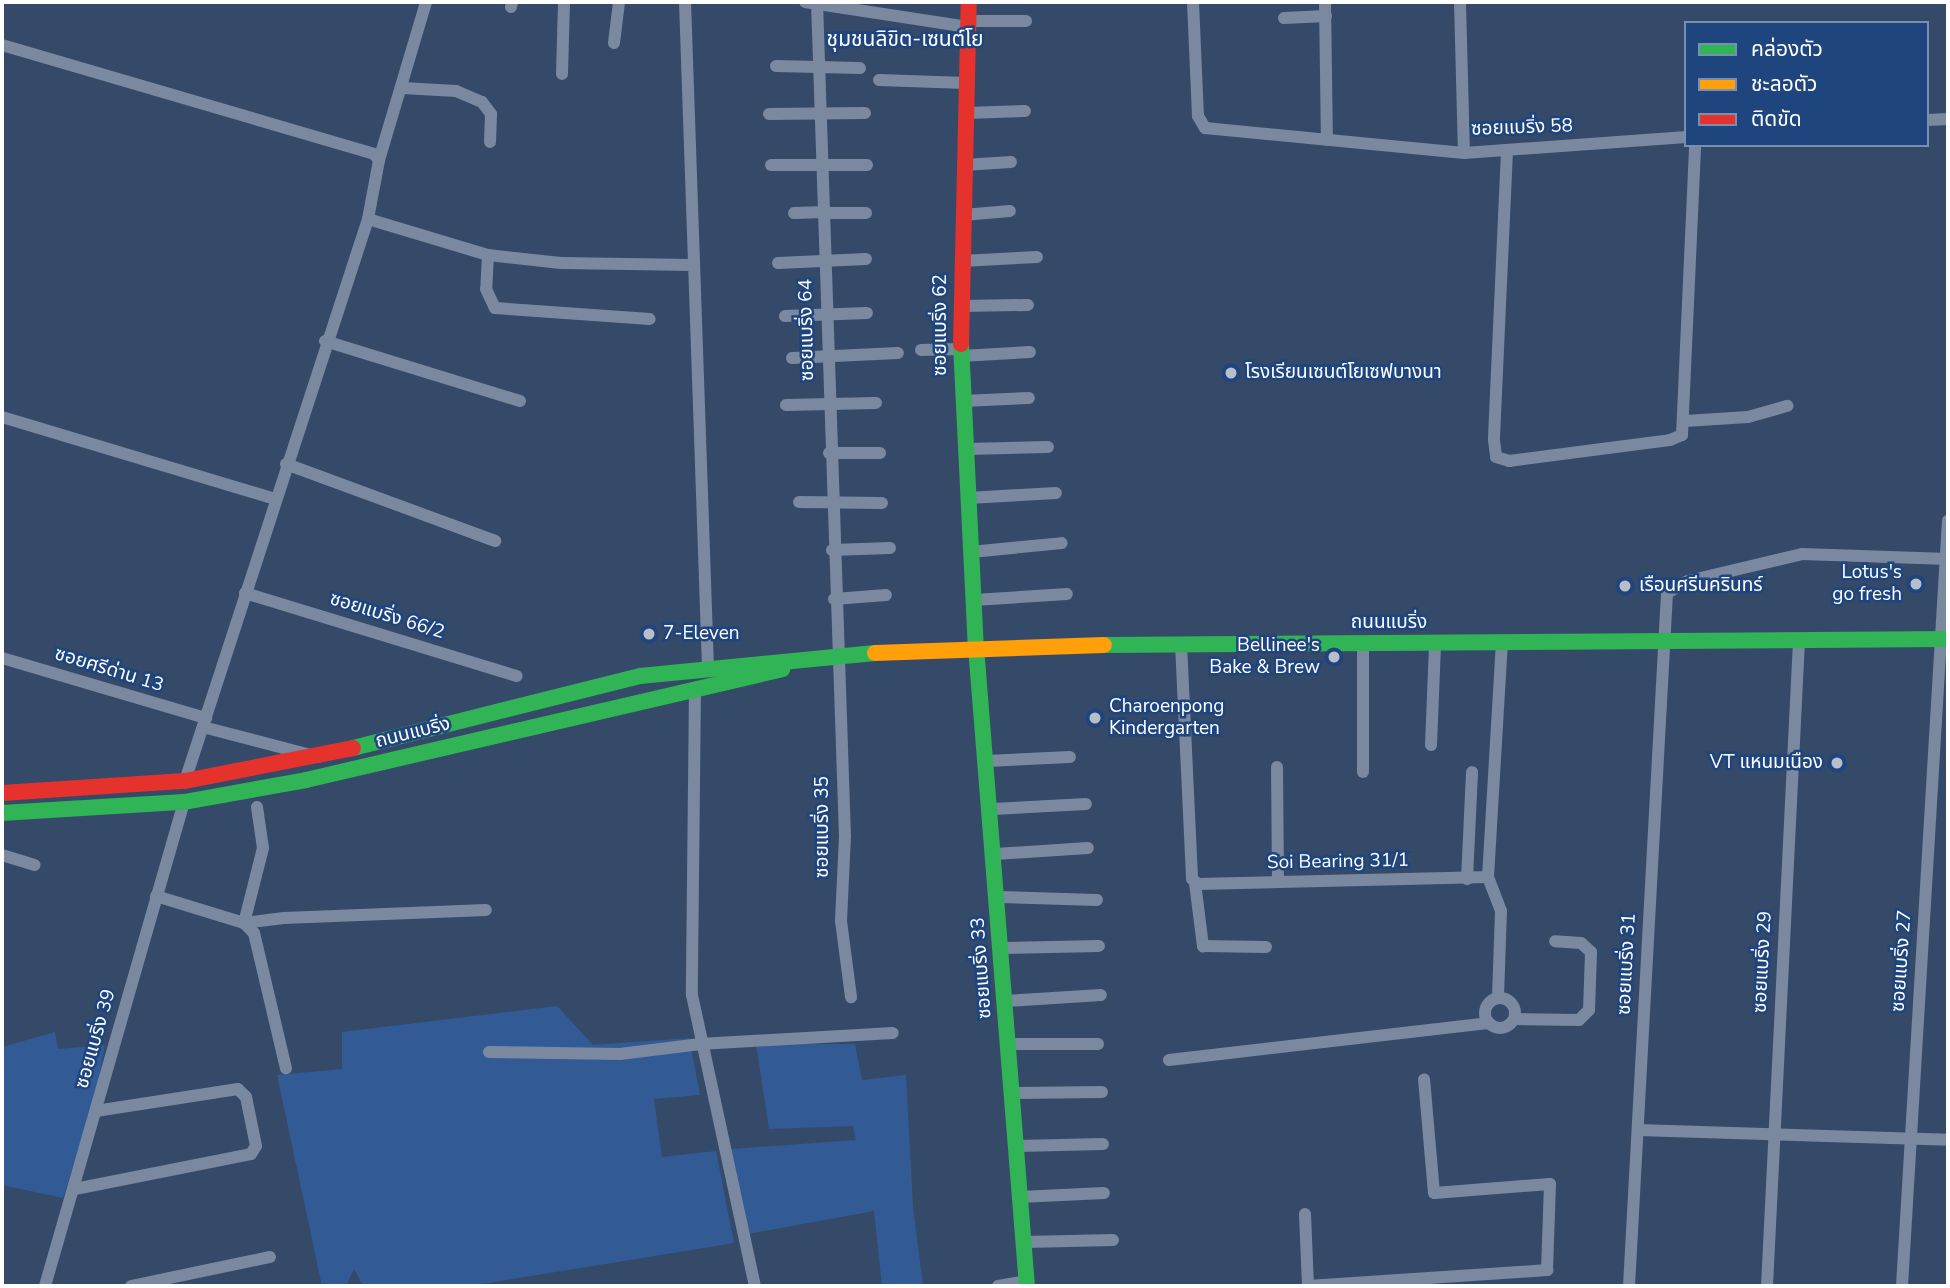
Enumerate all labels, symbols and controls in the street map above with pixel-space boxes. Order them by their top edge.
legend [1684,21,1929,147]
district label: ชุมชนลิขิต-เซนต์โย [827,26,983,52]
text: คล่องตัว [1751,35,1823,63]
text: ชะลอตัว [1751,70,1817,98]
text: ติดขัด [1751,105,1802,133]
street label: ซอยแบริ่ง 58 [1471,115,1573,141]
street label: ซอยแบริ่ง 62 [930,274,952,376]
street label: ซอยแบริ่ง 64 [795,279,819,381]
place label: โรงเรียนเซนต์โยเซฟบางนา [1245,362,1442,384]
marker: โรงเรียนเซนต์โยเซฟบางนา [1223,365,1239,381]
place label: Lotus's go fresh [1832,562,1902,606]
place label: เรือนศรีนครินทร์ [1639,575,1763,597]
marker: Lotus's go fresh [1908,576,1924,592]
marker: เรือนศรีนครินทร์ [1617,578,1633,594]
street label: ซอยแบริ่ง 66/2 [327,588,447,644]
street label: ถนนแบริ่ง [1351,612,1427,634]
place label: 7-Eleven [663,623,740,645]
marker: 7-Eleven [641,626,657,642]
place label: Bellinee's Bake & Brew [1209,635,1320,679]
street label: ซอยศรีด่าน 13 [52,643,166,697]
marker: Bellinee's Bake & Brew [1326,649,1342,665]
place label: Charoenpong Kindergarten [1109,696,1224,740]
marker: Charoenpong Kindergarten [1087,710,1103,726]
street label: ถนนแบริ่ง [373,713,453,753]
place label: VT แหนมเนือง [1710,752,1823,774]
marker: VT แหนมเนือง [1829,755,1845,771]
street label: ซอยแบริ่ง 35 [812,776,834,878]
street label: Soi Bearing 31/1 [1267,849,1409,875]
street label: ซอยแบริ่ง 27 [1887,909,1917,1013]
street label: ซอยแบริ่ง 29 [1749,910,1777,1014]
street label: ซอยแบริ่ง 31 [1613,912,1641,1016]
street label: ซอยแบริ่ง 33 [967,916,997,1020]
street label: ซอยแบริ่ง 39 [71,987,121,1091]

